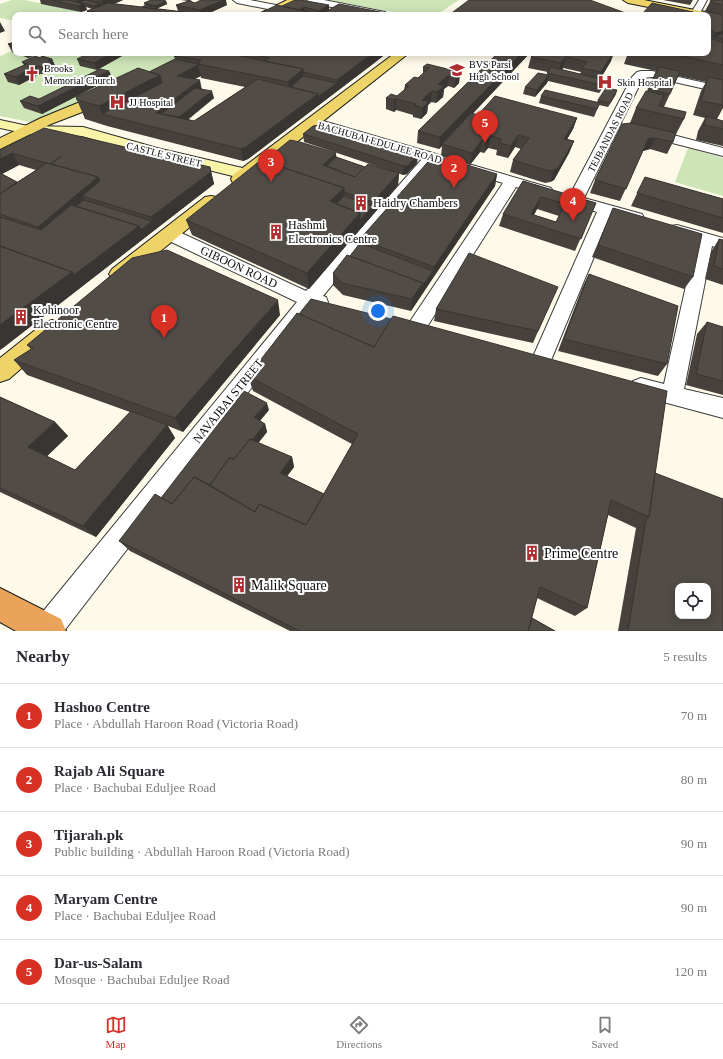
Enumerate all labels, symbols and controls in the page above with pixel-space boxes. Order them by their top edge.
search box [12,12,711,56]
icon: search [26,23,48,45]
text: Search here [58,26,128,42]
place label: BVS Parsi High School [469,59,520,82]
school or university icon: BVS Parsi High School [448,61,466,79]
place label: Brooks Memorial Church [44,63,115,86]
church icon: Brooks Memorial Church [23,65,41,83]
hospital icon: Skin Hospital [596,73,614,91]
place label: Skin Hospital [617,77,672,88]
street label: TEJBANDAS ROAD [586,90,635,174]
hospital icon: JJ Hospital [108,93,126,111]
place label: JJ Hospital [129,97,173,108]
pin: 5 [472,110,498,143]
street label: BACHUBAI EDULJEE ROAD [317,120,443,165]
street label: CASTLE STREET [125,140,203,169]
pin: 3 [258,149,284,182]
pin: 2 [441,155,467,188]
pin: 4 [560,188,586,221]
building icon: Haidry Chambers [352,194,370,212]
place label: Haidry Chambers [373,196,458,210]
place label: Hashmi Electronics Centre [288,218,377,246]
building icon: Hashmi Electronics Centre [267,223,285,241]
street label: GIBOON ROAD [198,243,280,291]
your location [368,301,388,321]
place label: Kohinoor Electronic Centre [33,303,117,331]
pin: 1 [151,305,177,338]
building icon: Kohinoor Electronic Centre [12,308,30,326]
street label: NAVAJBAI STREET [190,356,267,446]
building icon: Prime Centre [523,544,541,562]
place label: Prime Centre [544,546,618,561]
building icon: Malik Square [230,576,248,594]
place label: Malik Square [251,578,327,593]
map controls [675,583,711,619]
button: locate [675,583,711,619]
text: Nearby [16,647,70,666]
text: 5 results [663,649,707,664]
text: Hashoo Centre [54,699,150,715]
text: 1 [26,708,32,723]
text: 70 m [681,708,707,723]
text: Place · Abdullah Haroon Road (Victoria Road) [54,716,298,731]
text: Rajab Ali Square [54,763,165,779]
text: 2 [26,772,32,787]
text: 80 m [681,772,707,787]
text: Place · Bachubai Eduljee Road [54,780,216,795]
text: Tijarah.pk [54,827,123,843]
text: 3 [26,836,32,851]
text: 90 m [681,836,707,851]
text: Public building · Abdullah Haroon Road (Victoria Road) [54,844,350,859]
text: Maryam Centre [54,891,157,907]
text: 4 [26,900,32,915]
text: 90 m [681,900,707,915]
text: Place · Bachubai Eduljee Road [54,908,216,923]
text: Dar-us-Salam [54,955,143,971]
text: 5 [26,964,32,979]
text: 120 m [674,964,707,979]
text: Mosque · Bachubai Eduljee Road [54,972,229,987]
tab: Map [105,1014,127,1050]
tab: Directions [336,1014,382,1050]
tab: Saved [591,1014,618,1050]

